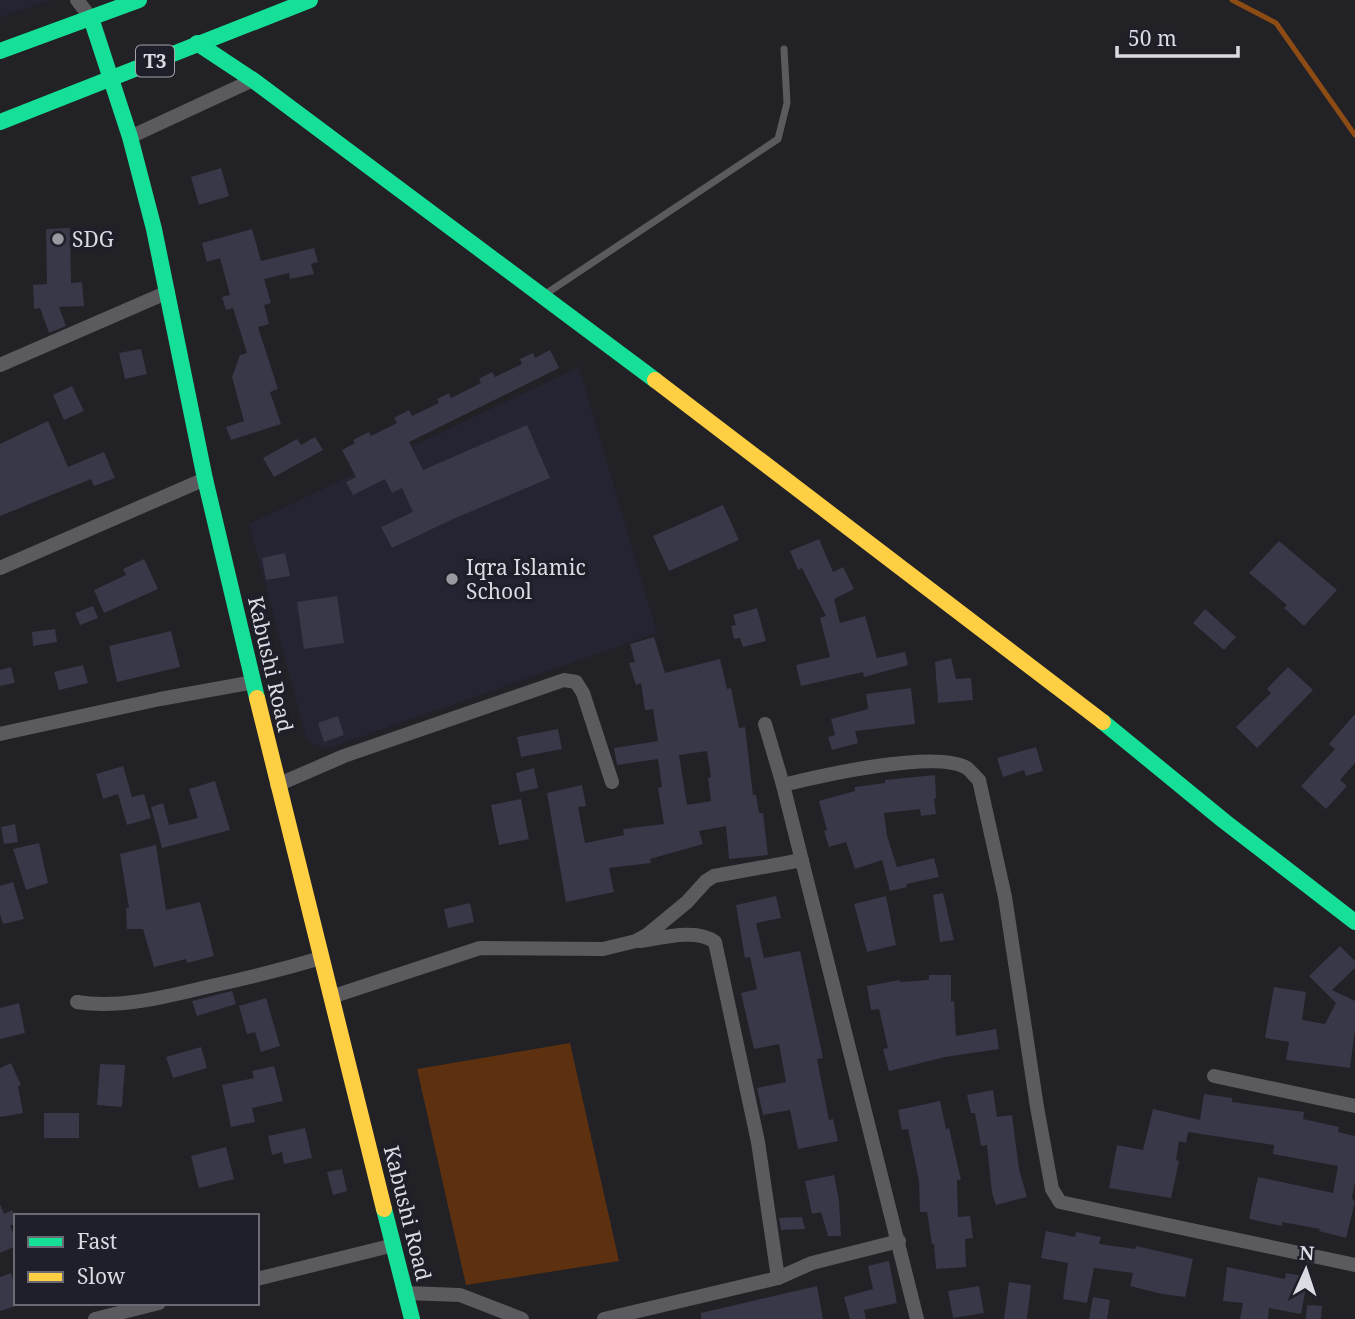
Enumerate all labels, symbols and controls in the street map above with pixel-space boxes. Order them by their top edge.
scale bar [1117,14,1238,58]
text: 50 m [1128,24,1177,52]
road number: T3 [136,45,174,76]
place label: SDG [72,225,114,253]
marker: SDG [50,231,66,247]
place label: Iqra Islamic School [466,553,586,605]
marker: Iqra Islamic School [444,571,460,587]
street label: Kabushi Road [242,593,300,735]
street label: Kabushi Road [378,1142,438,1284]
legend [14,1214,259,1305]
text: Fast [77,1227,117,1255]
north arrow [1271,1235,1341,1305]
text: N [1299,1240,1315,1266]
text: Slow [77,1262,126,1290]

